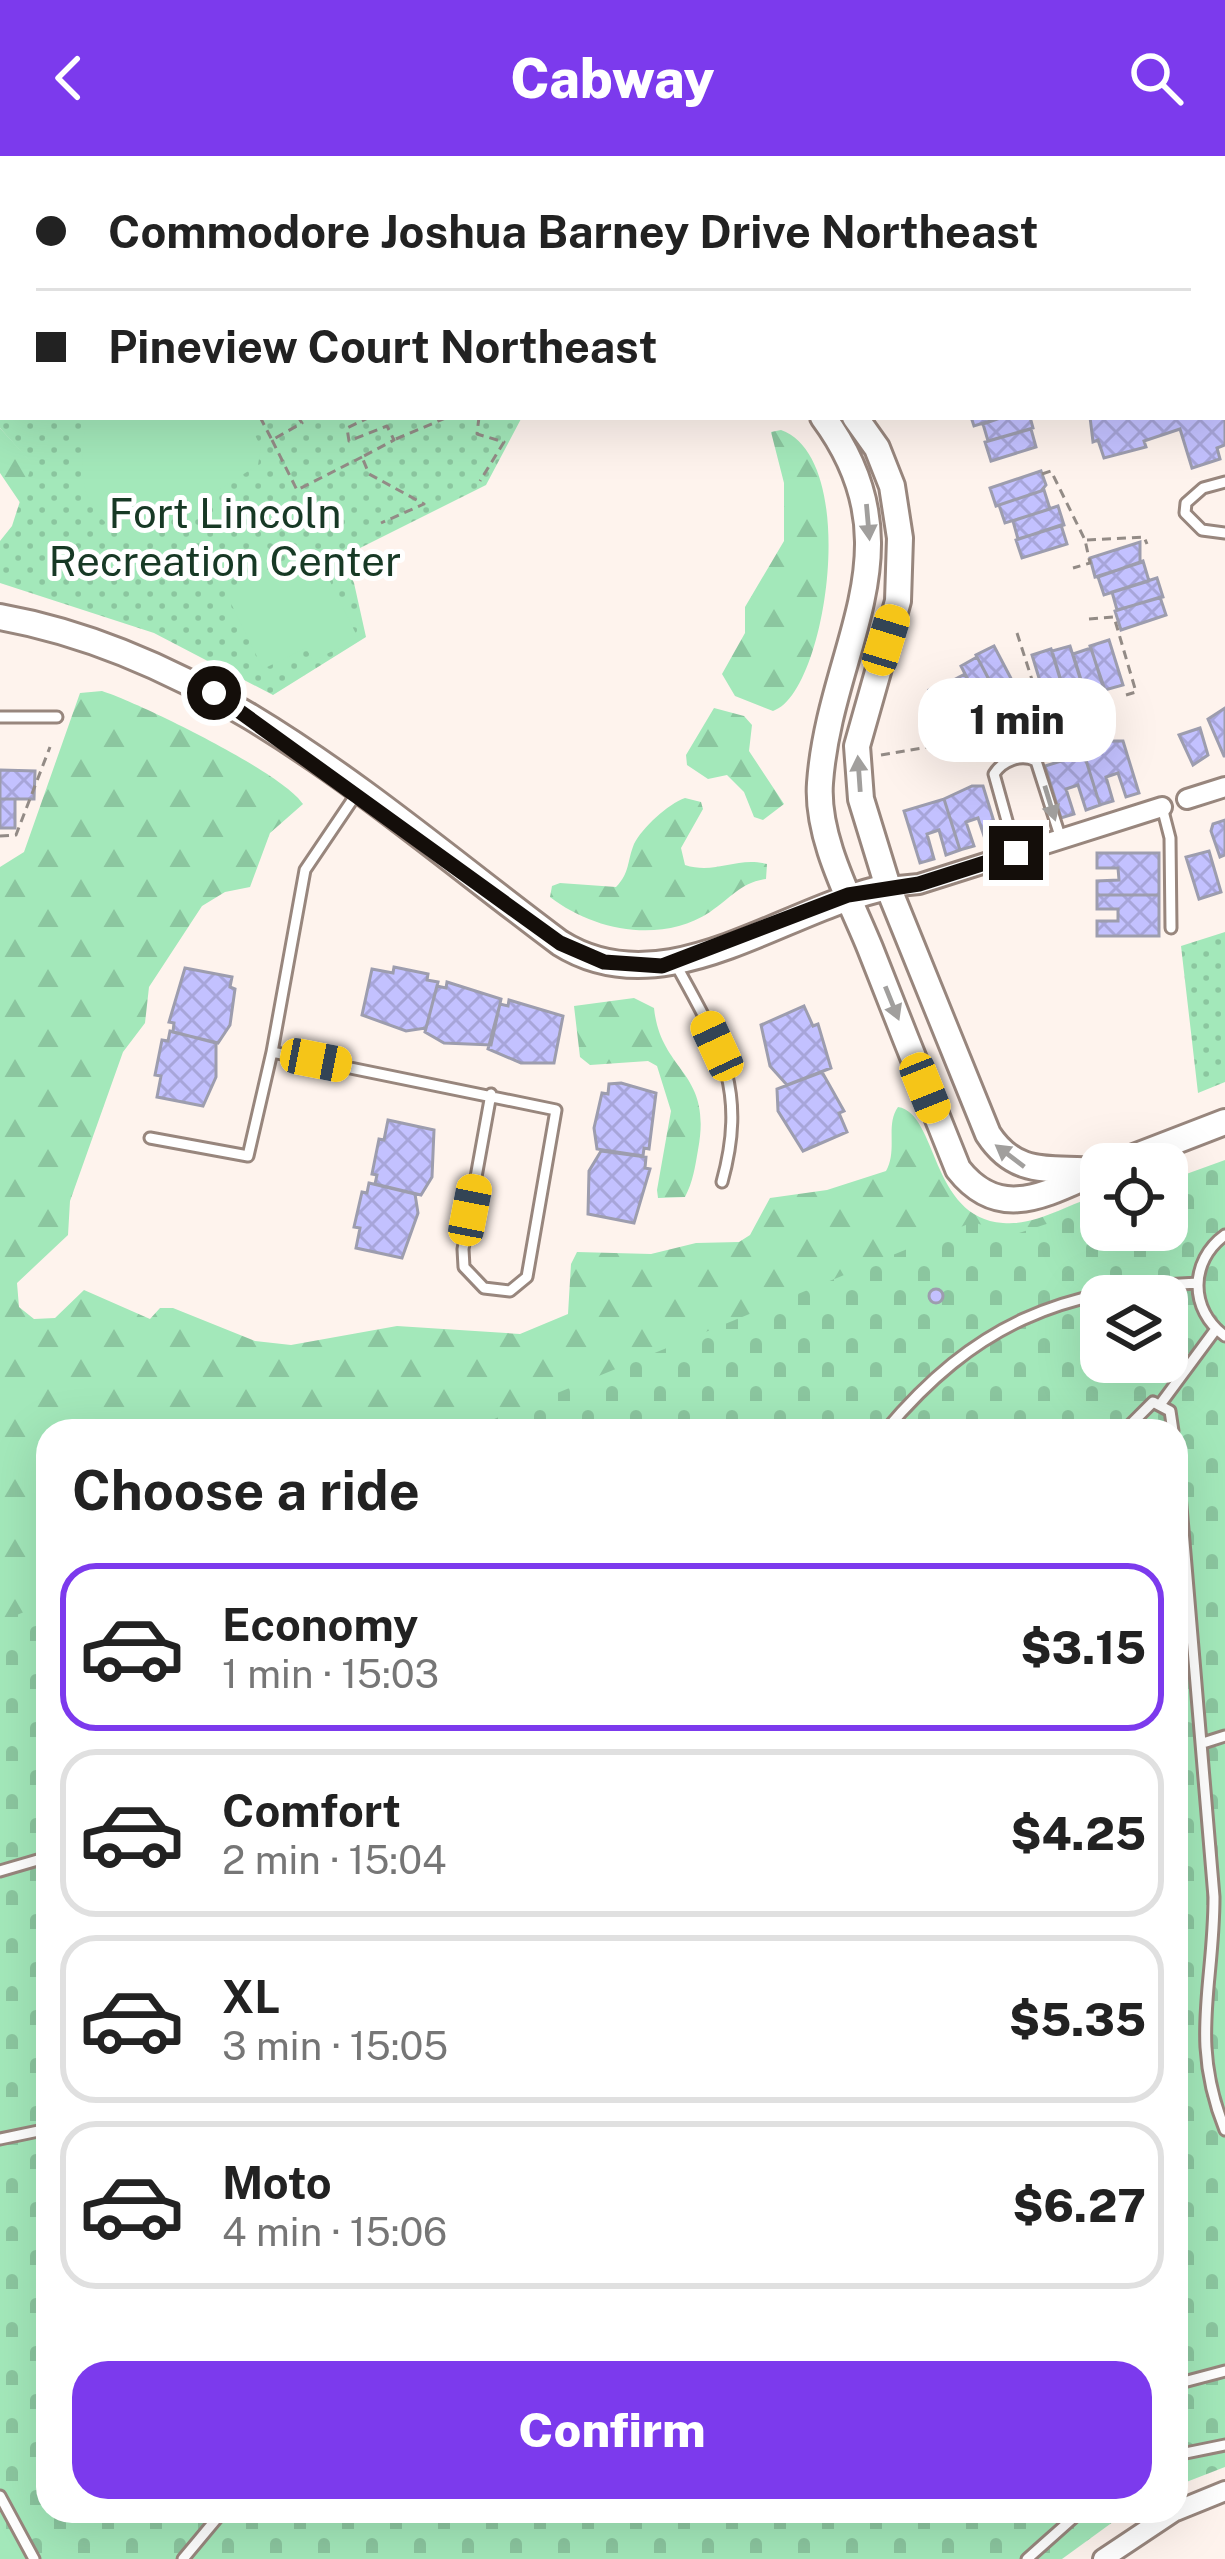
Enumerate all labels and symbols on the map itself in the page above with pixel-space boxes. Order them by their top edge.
park label: Fort Lincoln Recreation Center [49,488,401,585]
one-way arrow [859,504,878,542]
car [858,600,914,680]
route start [187,666,241,720]
callout: 1 min [917,679,1115,763]
one-way arrow [849,755,868,792]
one-way arrow [1042,785,1060,822]
route end [989,826,1043,880]
one-way arrow [883,986,902,1022]
car [685,1006,749,1086]
car [277,1035,355,1085]
car [895,1048,955,1128]
one-way arrow [995,1145,1026,1169]
car [445,1171,495,1249]

